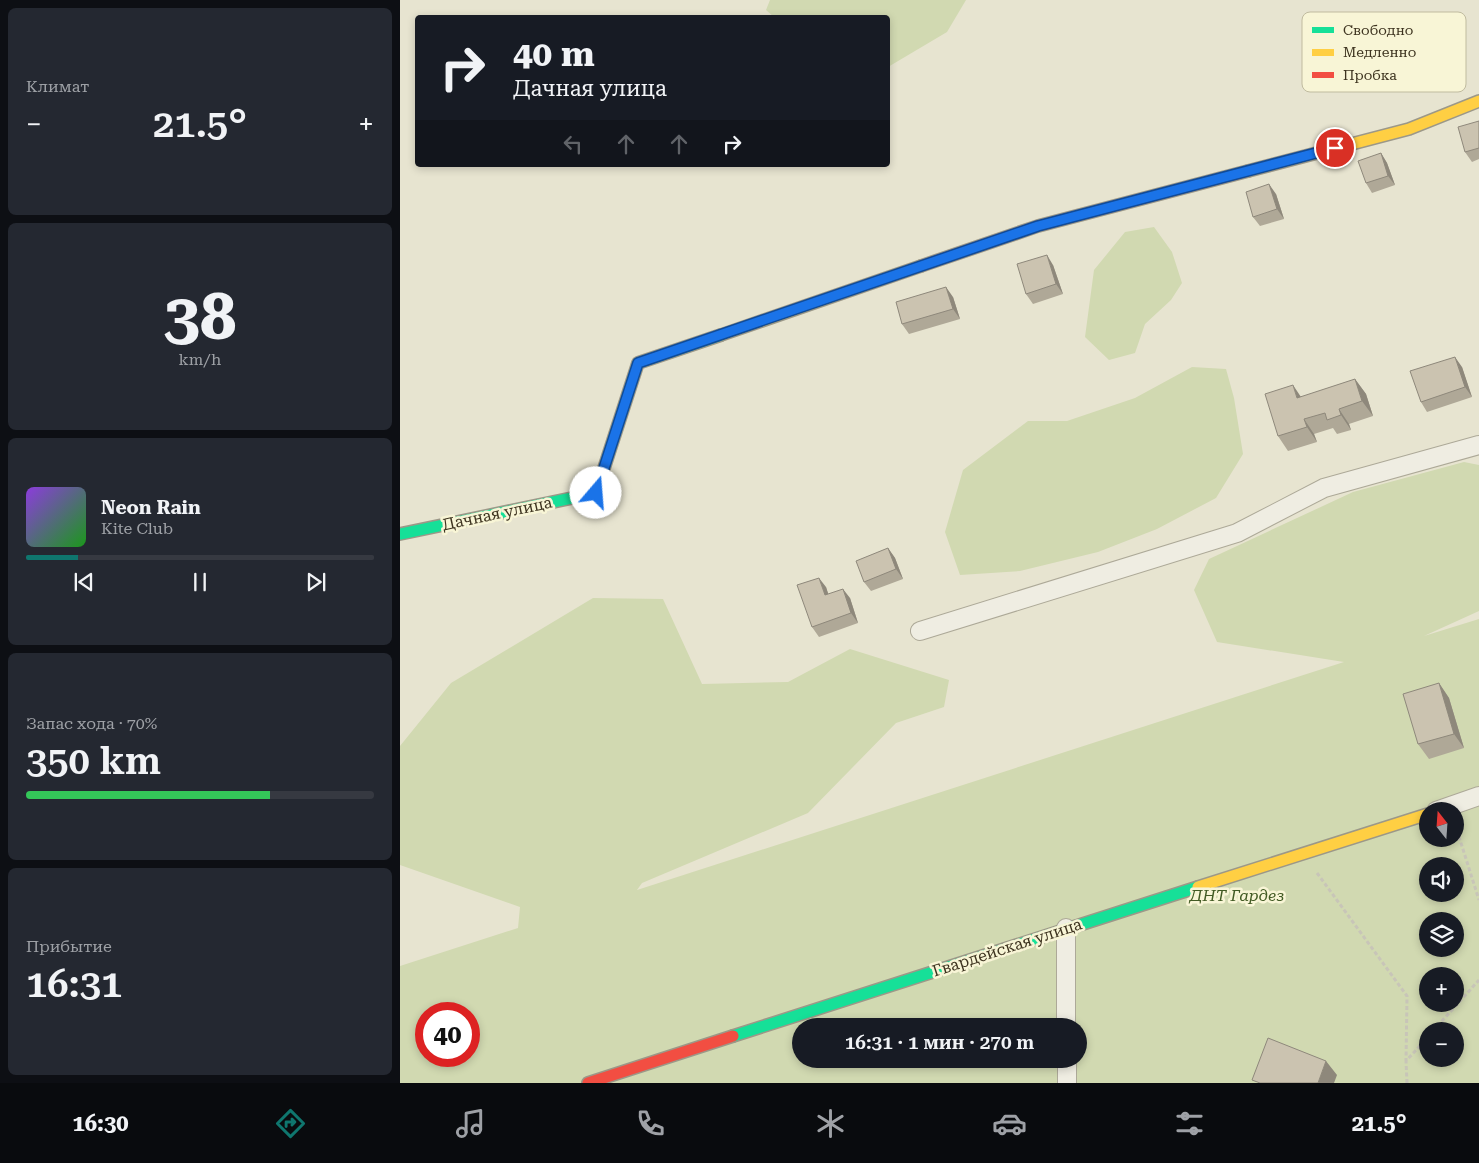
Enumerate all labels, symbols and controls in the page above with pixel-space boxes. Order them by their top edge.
legend [1302,12,1466,92]
text: Свободно [1343,22,1413,38]
text: 40 m [513,34,595,75]
icon: right [430,35,495,100]
text: Медленно [1343,44,1416,60]
text: Пробка [1343,67,1397,83]
text: Дачная улица [513,76,667,101]
text: Климат [26,77,89,96]
text: 21.5° [153,102,247,146]
text: − [26,108,42,141]
text: + [358,108,374,141]
pin [1314,127,1356,169]
icon: left [559,130,587,158]
icon: ahead [612,130,640,158]
icon: ahead [665,130,693,158]
icon: right [718,130,746,158]
icon: arrive [1321,134,1349,162]
text: 38 [164,279,236,355]
text: km/h [179,350,221,369]
position arrow [569,466,621,518]
street label: Дачная улица [440,492,554,534]
text: Neon Rain [101,496,201,519]
text: Kite Club [101,519,173,538]
icon: previous [70,568,98,596]
icon: pause [186,568,214,596]
icon: next [302,568,330,596]
text: Запас хода · 70% [26,714,157,733]
text: 350 km [26,739,161,783]
north arrow [1419,802,1464,848]
map controls [1419,802,1464,1067]
button: sound [1419,857,1464,902]
park label: ДНТ Гардез [1189,886,1284,905]
button: layers [1419,912,1464,957]
street label: Гвардейская улица [930,914,1085,981]
text: Прибытие [26,937,112,956]
text: 16:31 [26,962,122,1006]
button: + [1419,967,1464,1012]
speed limit sign: 40 [415,1002,480,1067]
button: − [1419,1022,1464,1067]
text: 16:31 · 1 мин · 270 m [845,1031,1034,1054]
icon: directions [273,1106,308,1141]
icon: music [453,1106,488,1141]
icon: phone [633,1106,668,1141]
icon: climate [813,1106,848,1141]
icon: car [992,1106,1027,1141]
icon: filters [1172,1106,1207,1141]
text: 16:30 [72,1111,129,1136]
text: 21.5° [1352,1111,1407,1136]

